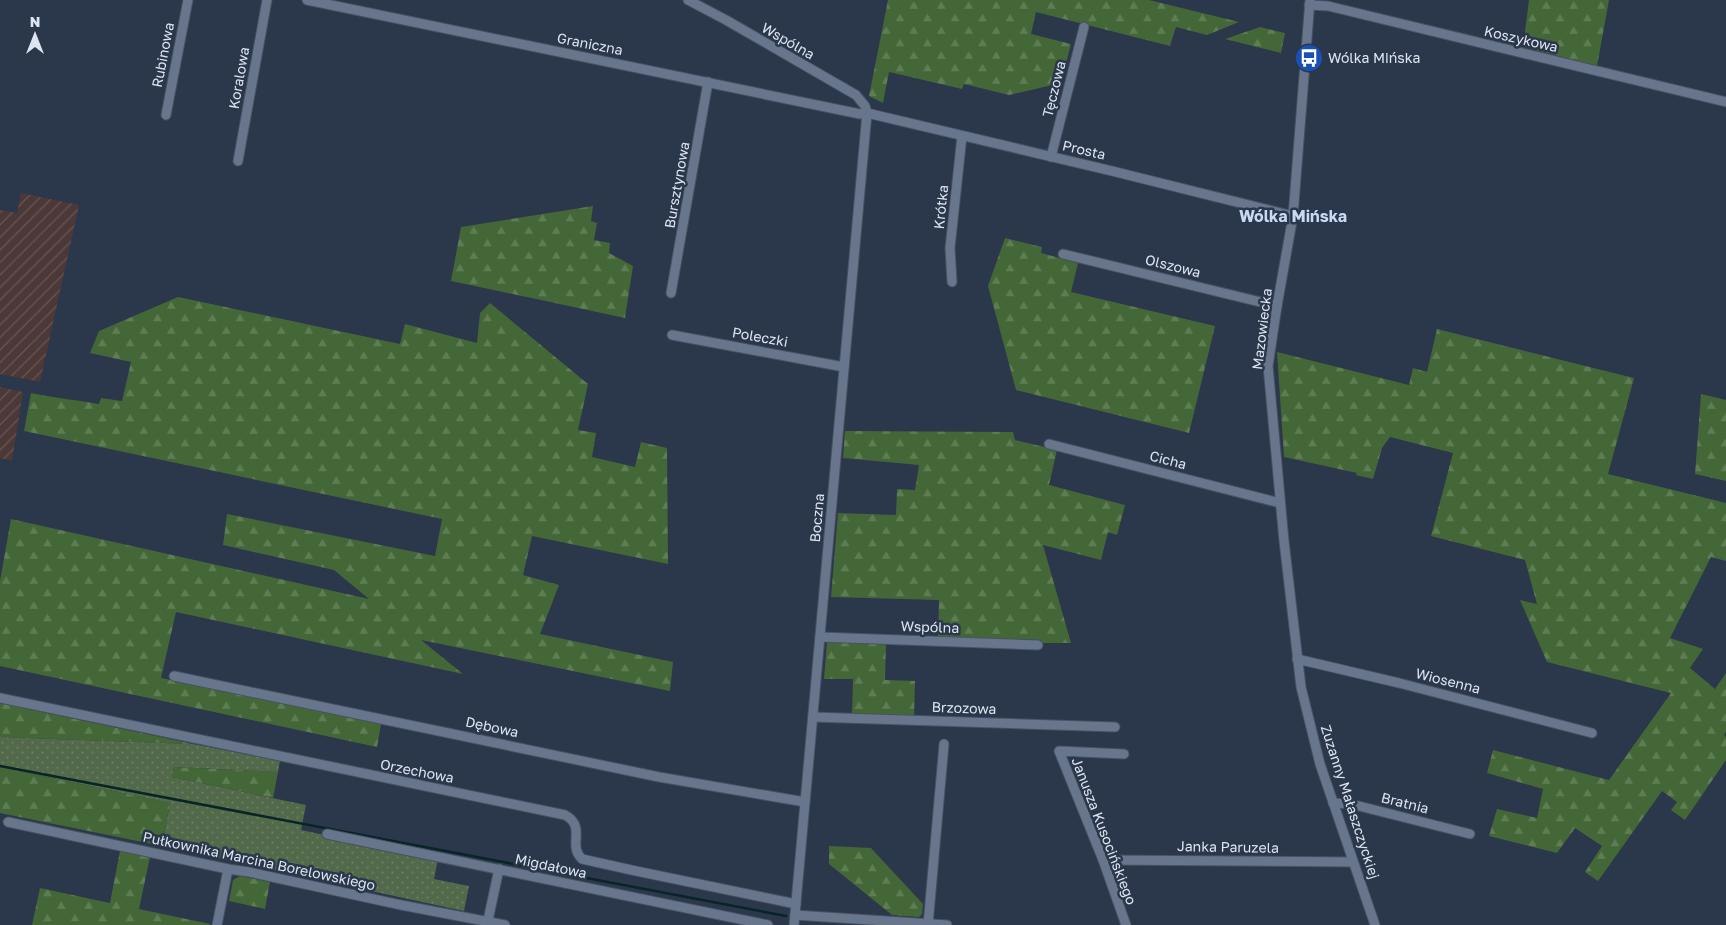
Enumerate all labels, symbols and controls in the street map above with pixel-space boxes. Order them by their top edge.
north arrow [10,10,60,60]
text: N [30,13,40,30]
street label: Wspólna [759,19,818,63]
street label: Rubinowa [148,21,177,89]
street label: Koszykowa [1483,22,1560,55]
street label: Graniczna [556,29,624,58]
bus stop icon: Wólka Mińska [1294,43,1324,73]
street label: Koralowa [225,46,252,110]
place label: Wólka Mińska [1328,49,1420,66]
street label: Tęczowa [1038,59,1069,119]
street label: Prosta [1061,136,1107,163]
street label: Bursztynowa [661,140,692,230]
street label: Krótka [930,184,951,230]
district label: Wólka Mińska [1239,206,1347,226]
street label: Olszowa [1144,250,1203,281]
street label: Mazowiecka [1248,287,1275,371]
street label: Poleczki [731,323,789,350]
street label: Cicha [1148,447,1188,472]
street label: Boczna [806,493,827,543]
street label: Wspólna [901,617,960,636]
street label: Wiosenna [1414,664,1482,697]
street label: Brzozowa [931,698,997,717]
street label: Dębowa [464,713,520,740]
street label: Zuzanny Małaszczyckiej [1318,723,1383,881]
street label: Orzechowa [379,755,455,786]
street label: Janusza Kusocińskiego [1068,755,1140,907]
street label: Bratnia [1380,788,1431,817]
street label: Pułkownika Marcina Borelowskiego [141,828,377,893]
street label: Janka Paruzela [1177,837,1279,856]
street label: Migdałowa [514,850,588,881]

